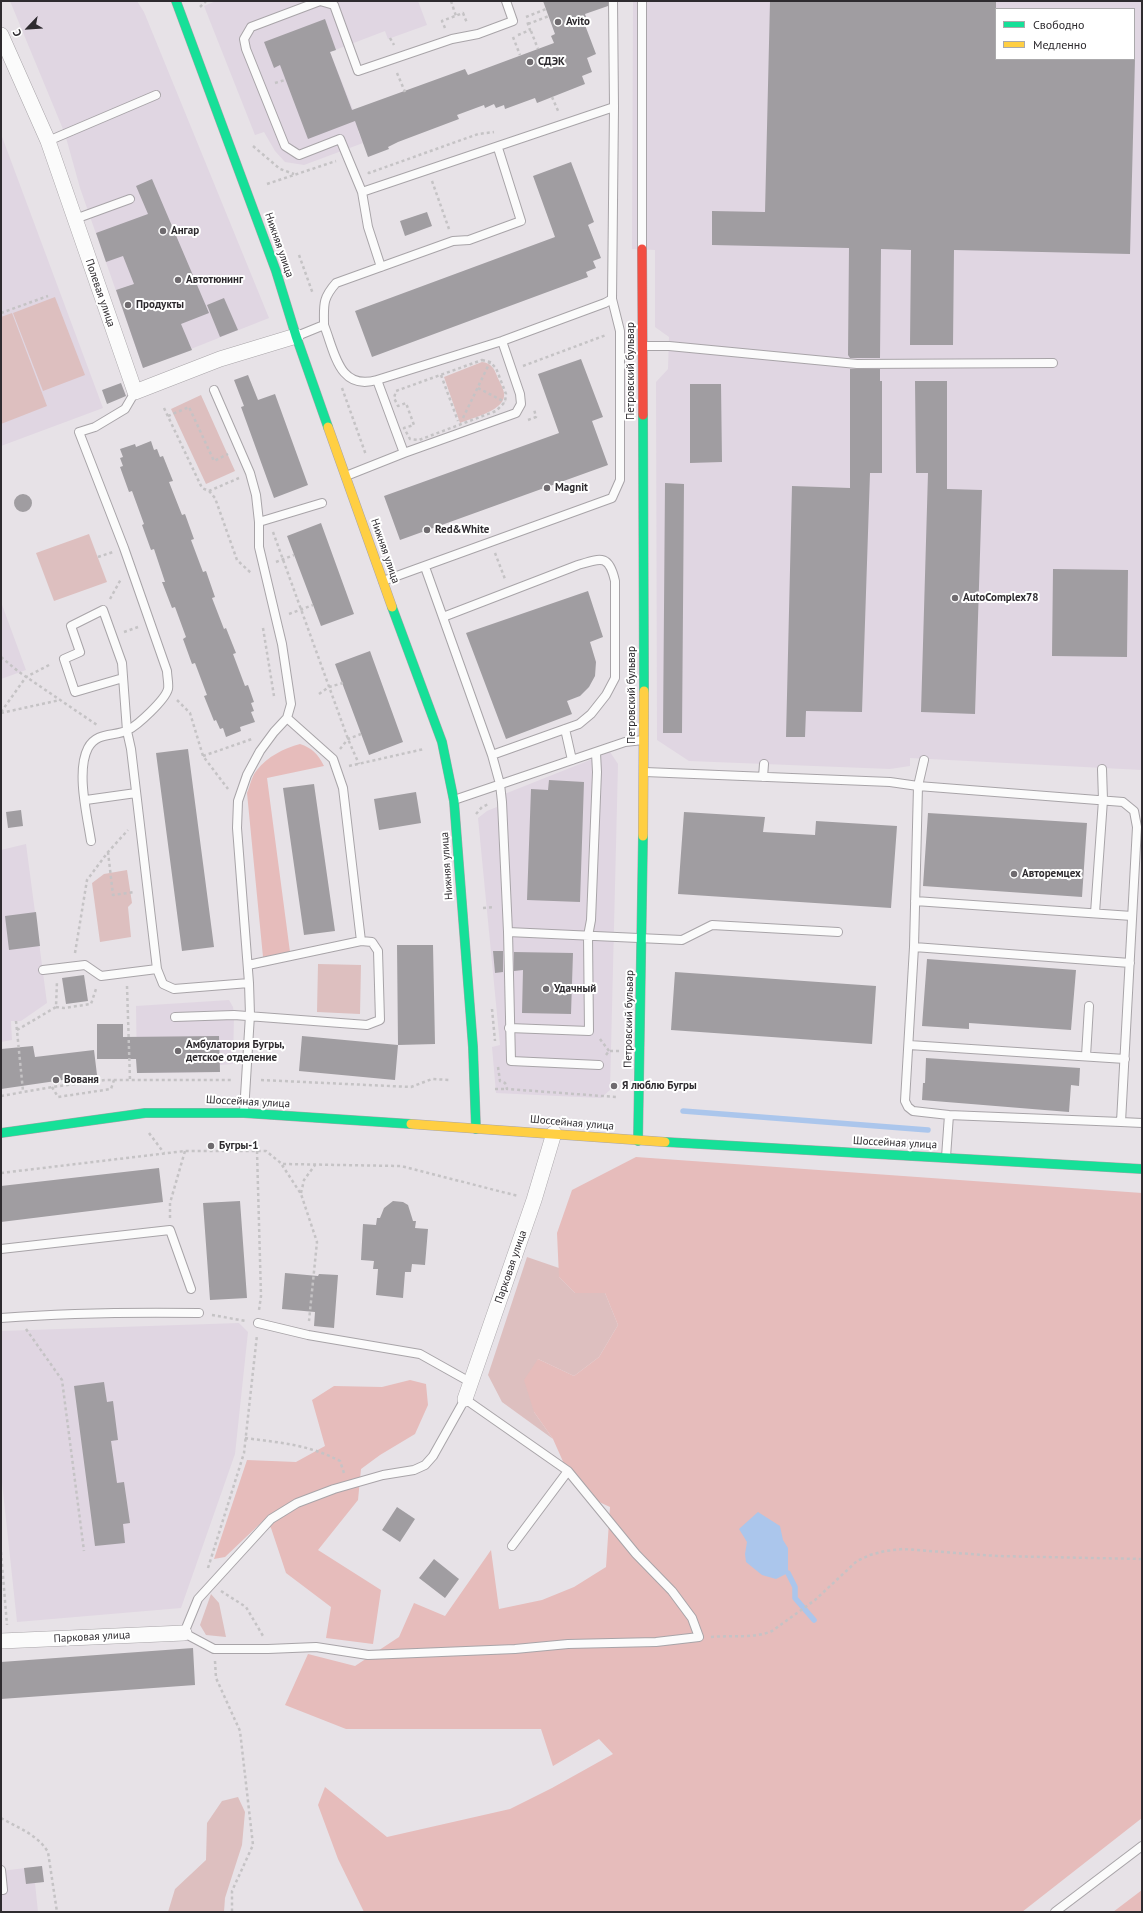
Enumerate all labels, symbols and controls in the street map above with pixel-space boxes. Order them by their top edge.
north arrow [8,8,48,48]
legend [995,8,1135,60]
place label: Avito [566,15,590,29]
marker: Avito [553,17,563,27]
text: Свободно [1033,17,1084,32]
text: С [9,27,25,39]
text: Медленно [1033,37,1087,52]
place label: СДЭК [538,55,565,69]
marker: СДЭК [525,57,535,67]
street label: Нижняя улица [262,211,296,279]
place label: Ангар [171,224,199,238]
marker: Ангар [158,226,168,236]
street label: Полевая улица [82,257,118,329]
place label: Автотюнинг [186,273,243,287]
marker: Автотюнинг [173,275,183,285]
place label: Продукты [136,298,184,312]
marker: Продукты [123,300,133,310]
street label: Петровский бульвар [624,322,638,420]
place label: Magnit [555,481,588,495]
marker: Magnit [542,483,552,493]
street label: Нижняя улица [368,517,402,585]
place label: Red&White [435,523,489,537]
marker: Red&White [422,525,432,535]
place label: AutoComplex78 [963,591,1039,605]
marker: AutoComplex78 [950,593,960,603]
street label: Петровский бульвар [625,646,639,744]
street label: Нижняя улица [438,832,456,900]
place label: Авторемцех [1022,867,1081,881]
marker: Авторемцех [1009,869,1019,879]
street label: Петровский бульвар [622,970,636,1068]
place label: Удачный [554,982,596,996]
marker: Удачный [541,984,551,994]
place label: Амбулатория Бугры, детское отделение [186,1038,285,1064]
marker: Амбулатория Бугры, детское отделение [173,1046,183,1056]
place label: Вованя [64,1073,99,1087]
marker: Вованя [51,1075,61,1085]
place label: Я люблю Бугры [622,1079,697,1093]
marker: Я люблю Бугры [609,1081,619,1091]
street label: Шоссейная улица [206,1093,290,1111]
street label: Шоссейная улица [530,1113,614,1133]
street label: Шоссейная улица [853,1134,937,1152]
place label: Бугры-1 [219,1139,259,1153]
marker: Бугры-1 [206,1141,216,1151]
street label: Парковая улица [492,1229,530,1305]
street label: Парковая улица [53,1628,131,1646]

